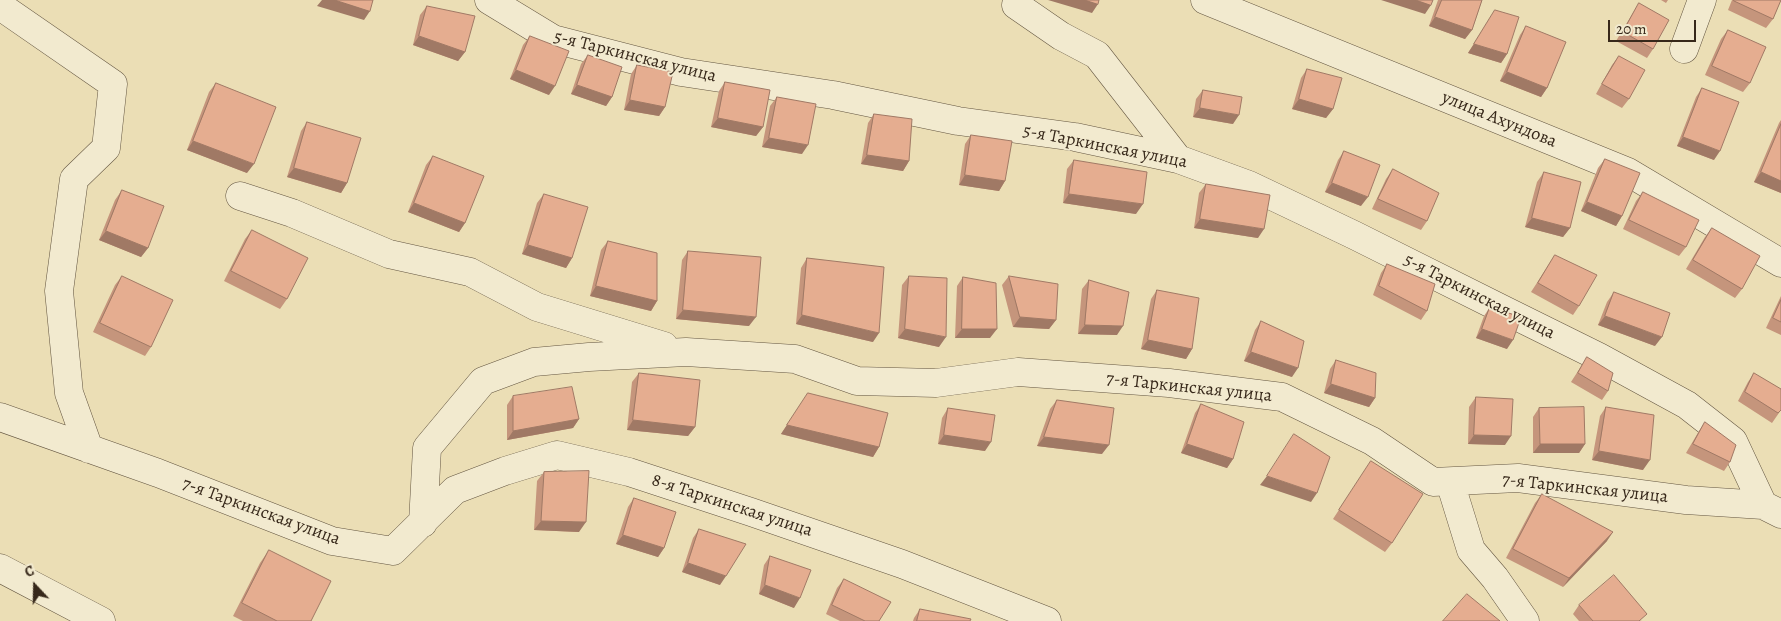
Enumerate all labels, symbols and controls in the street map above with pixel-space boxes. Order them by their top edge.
scale bar [1611,10,1698,42]
text: 20 m [1616,19,1647,39]
street label: 5-я Таркинская улица [551,26,719,88]
street label: улица Ахундова [1438,87,1560,153]
street label: 5-я Таркинская улица [1021,120,1189,174]
street label: 5-я Таркинская улица [1400,250,1558,344]
street label: 7-я Таркинская улица [1105,369,1273,407]
street label: 8-я Таркинская улица [649,470,815,542]
street label: 7-я Таркинская улица [1501,470,1669,508]
street label: 7-я Таркинская улица [179,473,343,551]
north arrow [10,561,60,611]
text: С [22,561,37,582]

